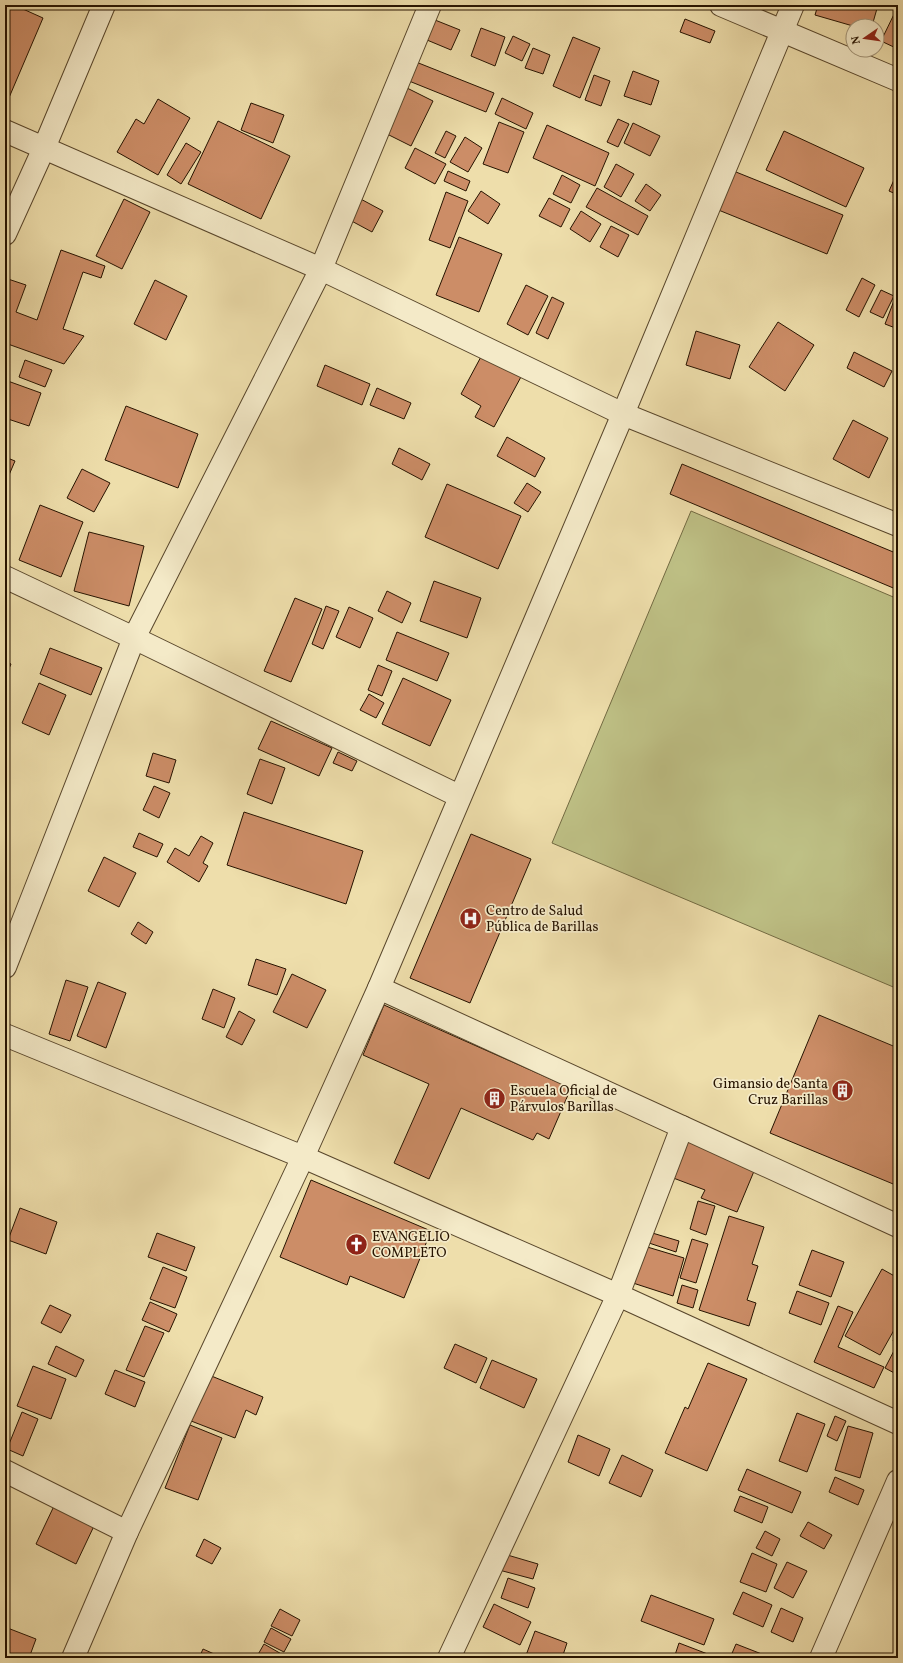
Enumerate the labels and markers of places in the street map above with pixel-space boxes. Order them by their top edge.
place label: Centro de Salud Pública de Barillas [486,902,598,937]
hospital icon: Centro de Salud Pública de Barillas [458,905,484,931]
place label: Gimansio de Santa Cruz Barillas [713,1075,828,1110]
building icon: Gimansio de Santa Cruz Barillas [830,1078,856,1104]
place label: Escuela Oficial de Párvulos Barillas [510,1082,617,1117]
building icon: Escuela Oficial de Párvulos Barillas [482,1085,508,1111]
place label: EVANGELIO COMPLETO [372,1228,450,1263]
church icon: EVANGELIO COMPLETO [343,1231,369,1257]

